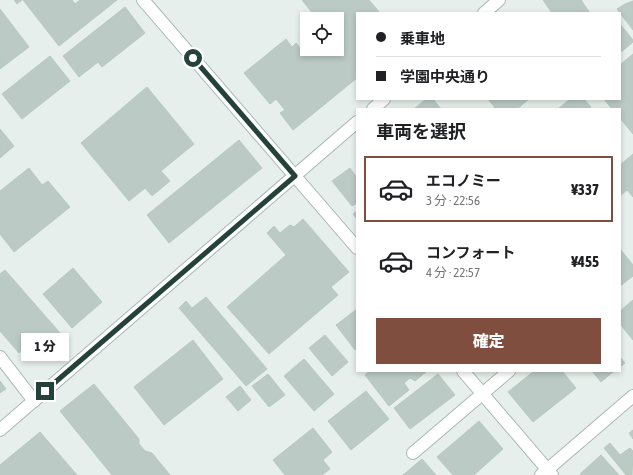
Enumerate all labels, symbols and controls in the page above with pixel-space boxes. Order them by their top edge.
map controls [300,12,344,56]
button: locate [300,12,344,56]
text: 乗車地 [400,30,445,47]
route start [184,49,202,67]
text: 学園中央通り [400,68,490,85]
text: 車両を選択 [376,121,466,142]
icon: car [378,171,414,207]
text: エコノミー [426,172,501,189]
text: ¥337 [571,181,599,198]
text: 3 分 · 22:56 [426,193,480,208]
icon: car [378,243,414,279]
text: コンフォート [426,244,516,261]
text: ¥455 [571,253,599,270]
text: 4 分 · 22:57 [426,265,480,280]
button: 確定 [376,318,601,364]
callout: 1 分 [21,333,69,361]
text: 1 分 [35,339,55,354]
route end [36,382,54,400]

